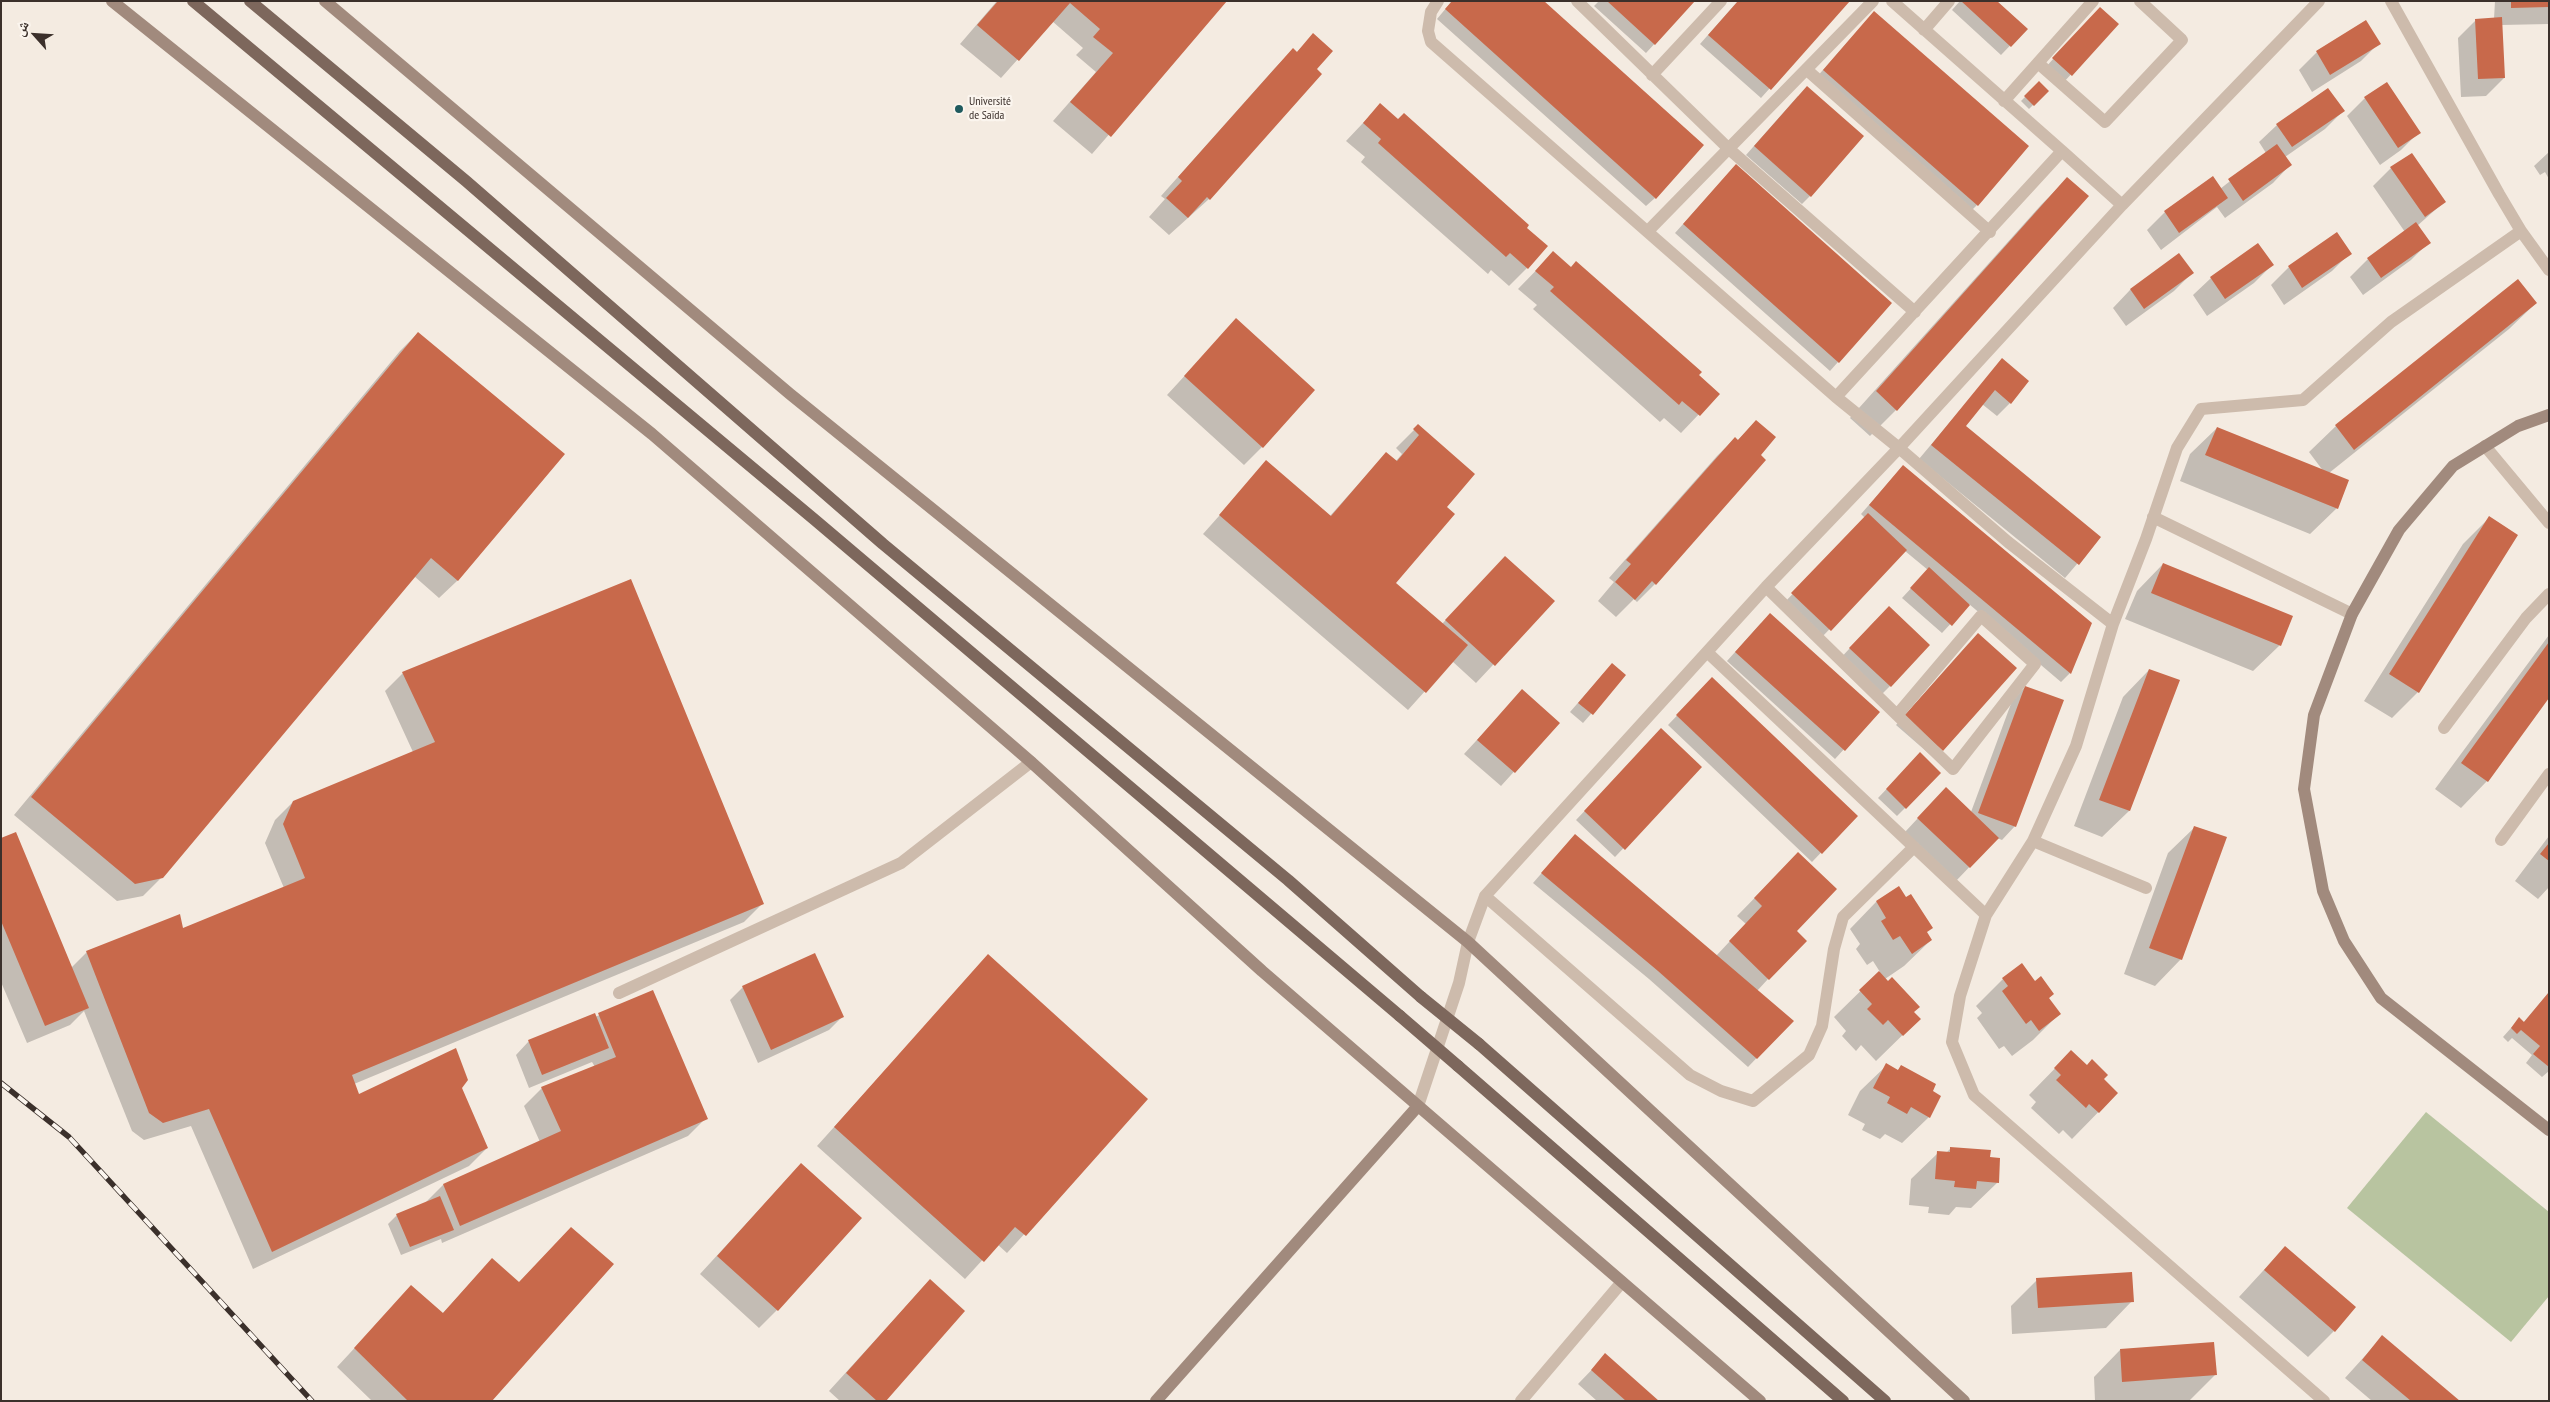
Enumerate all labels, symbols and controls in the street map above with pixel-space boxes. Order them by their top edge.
north arrow [10,10,60,60]
text: ش [10,18,33,39]
place label: Université de Saïda [969,95,1011,123]
marker: Université de Saïda [953,103,965,115]

